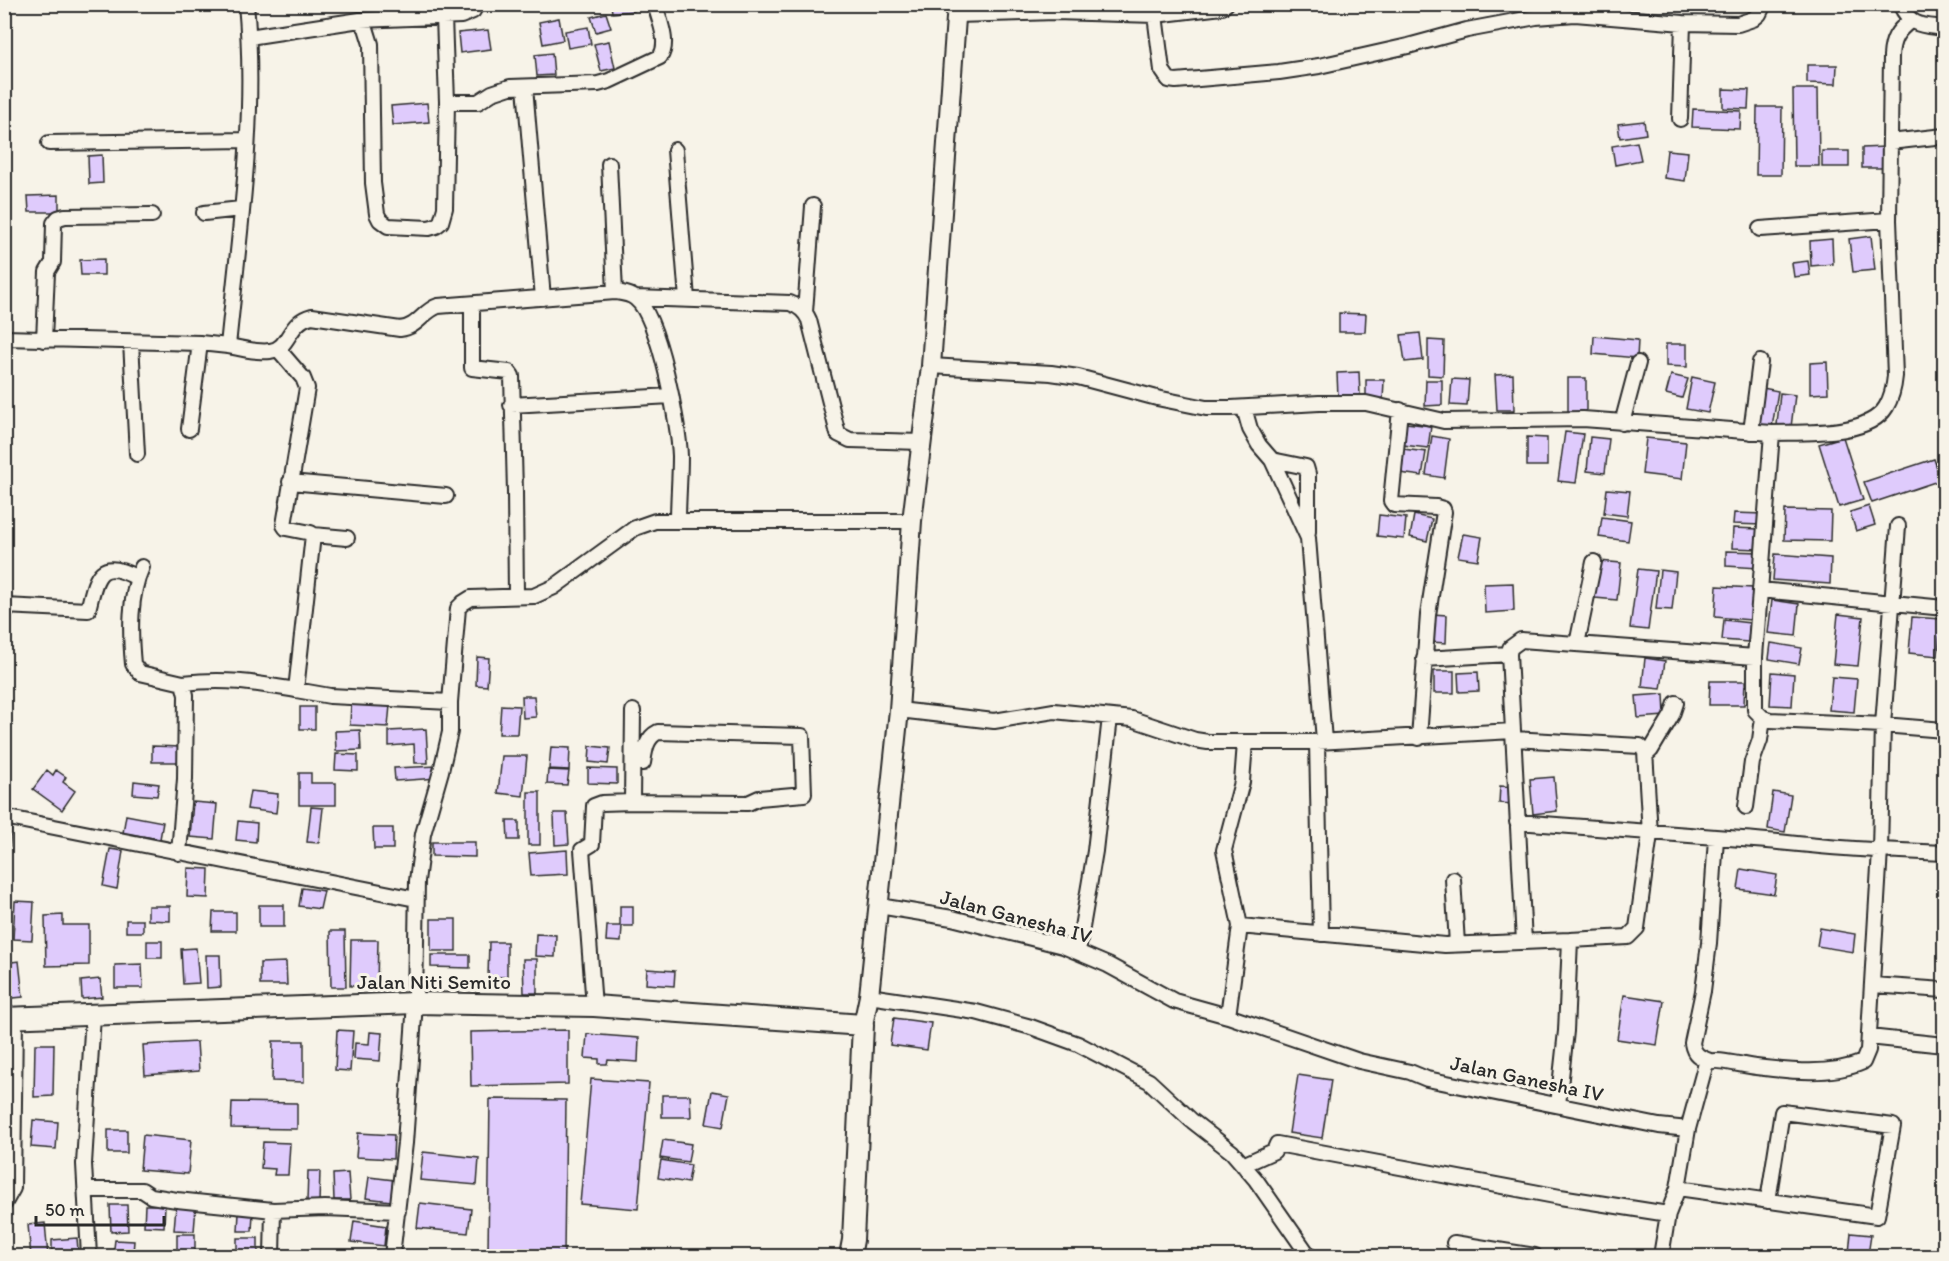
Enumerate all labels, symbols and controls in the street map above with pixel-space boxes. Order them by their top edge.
street label: Jalan Ganesha IV [938,884,1095,948]
street label: Jalan Niti Semito [357,969,511,994]
street label: Jalan Ganesha IV [1448,1050,1606,1107]
scale bar [36,1189,164,1227]
text: 50 m [45,1199,85,1221]

